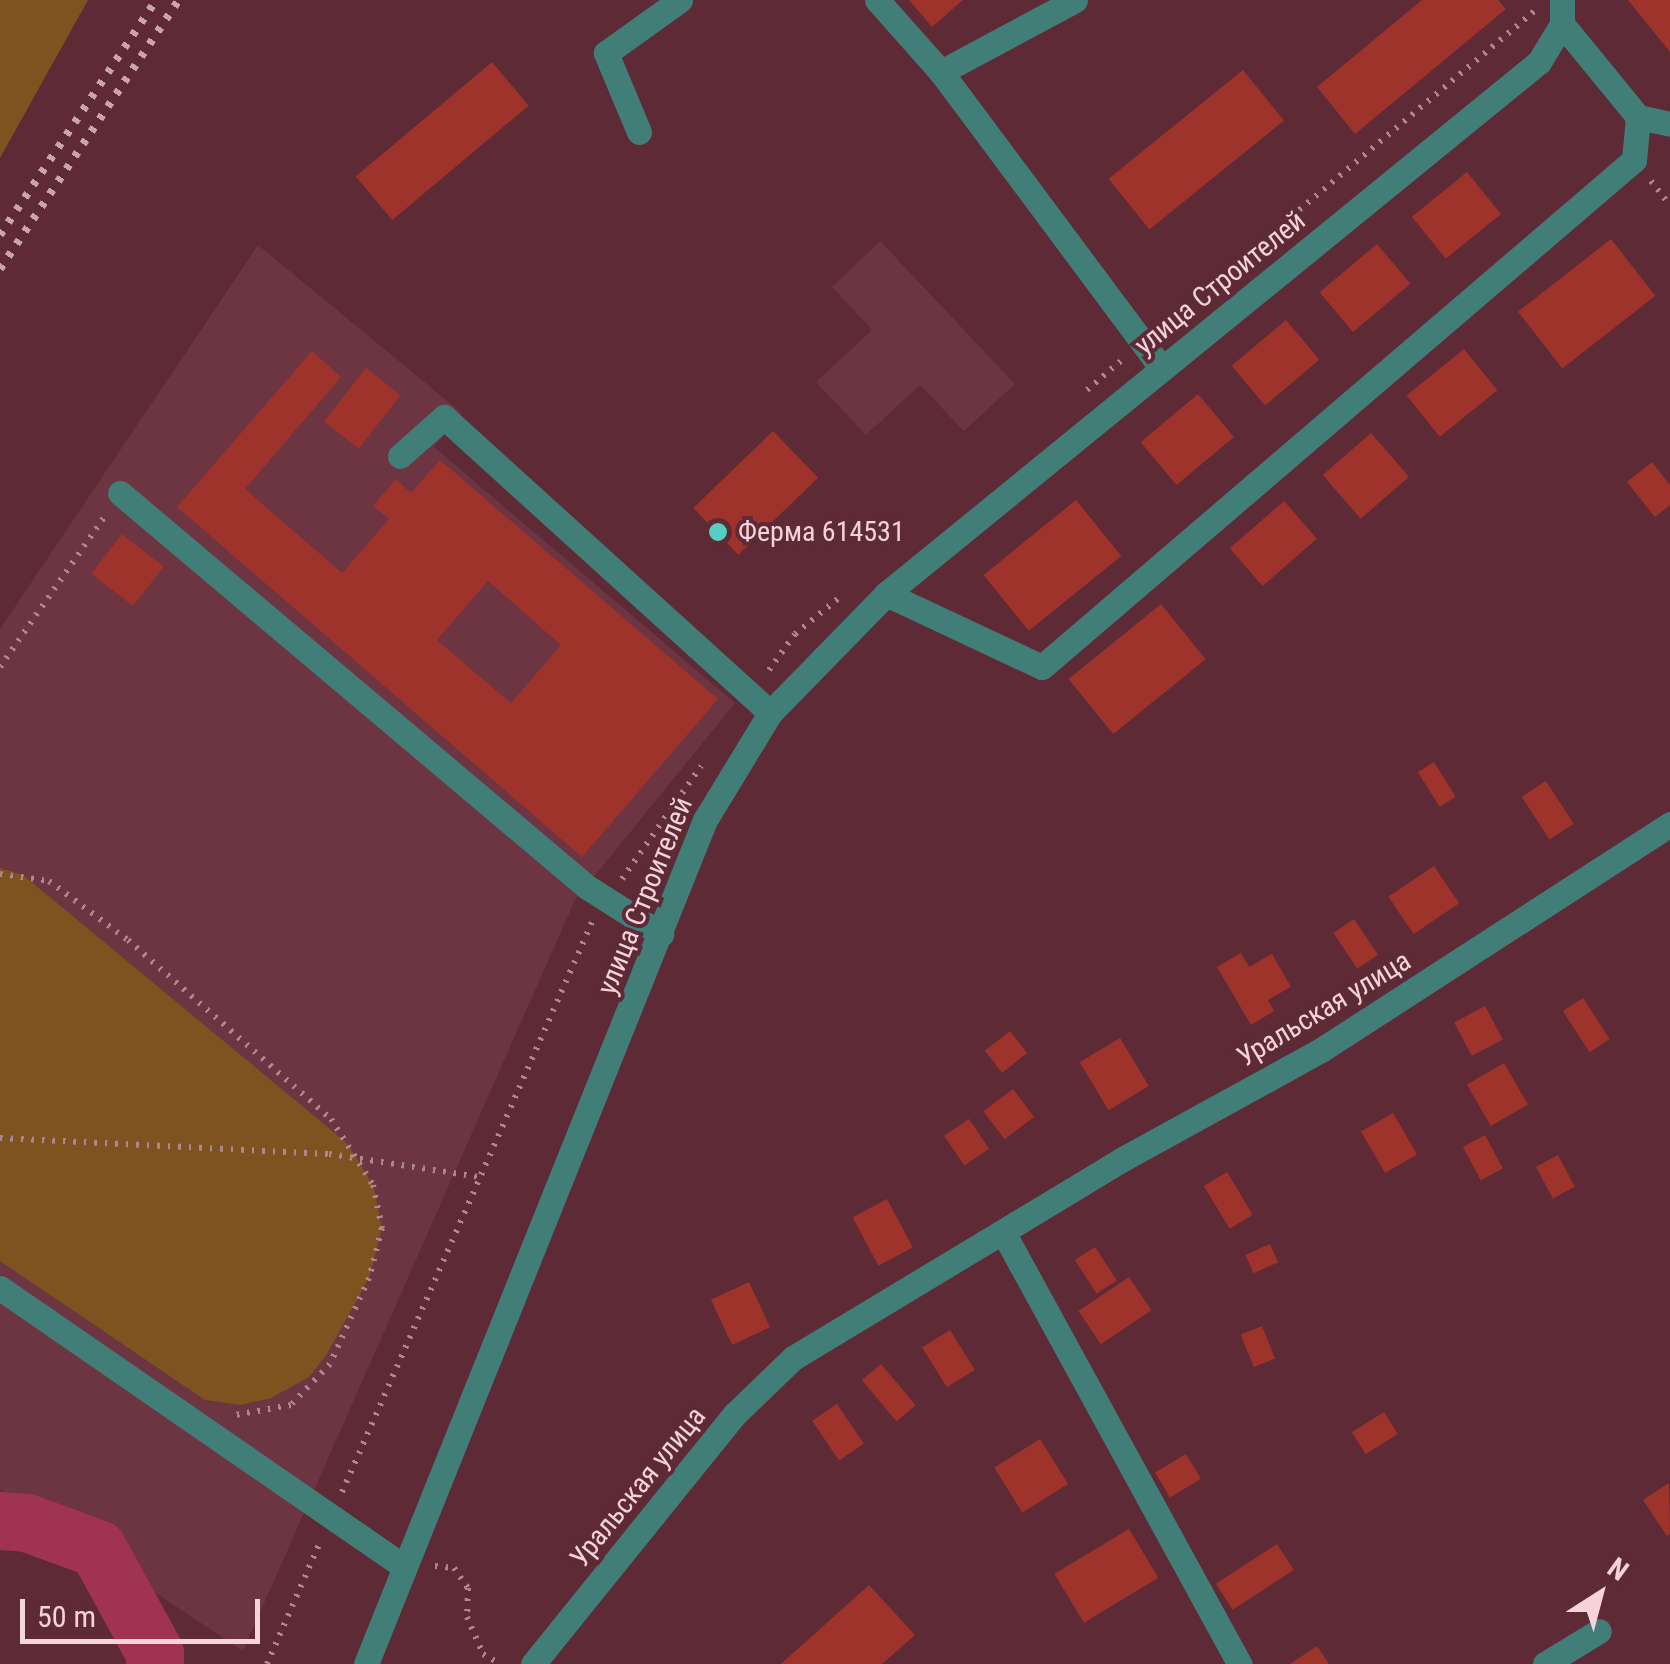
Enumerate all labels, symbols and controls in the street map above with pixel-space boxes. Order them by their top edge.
street label: улица Строителей [1128,204,1312,362]
place label: Ферма 614531 [738,515,905,549]
marker: Ферма 614531 [707,521,729,543]
street label: улица Строителей [590,792,700,1000]
street label: Уральская улица [1231,944,1417,1074]
street label: Уральская улица [563,1400,713,1574]
north arrow [1550,1544,1650,1644]
text: N [1601,1551,1635,1588]
scale bar [25,1579,265,1641]
text: 50 m [37,1599,96,1634]

